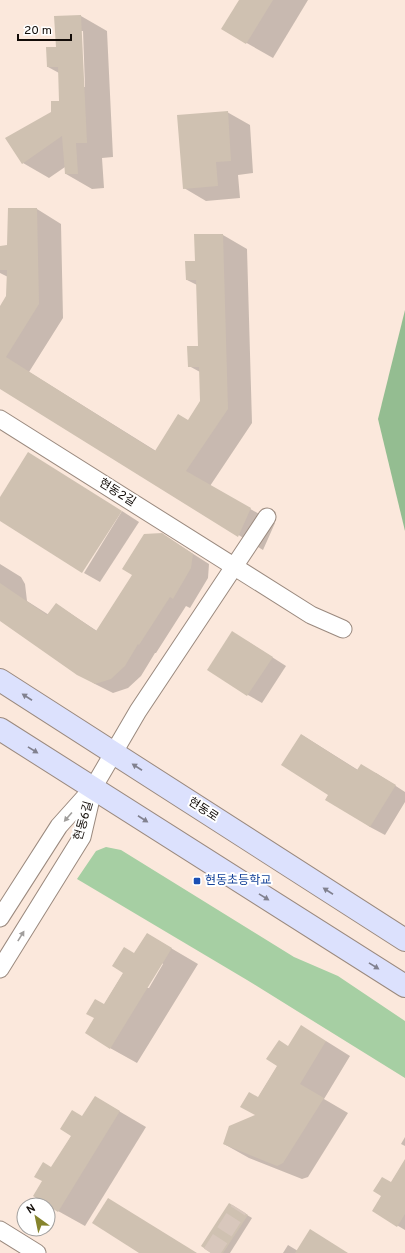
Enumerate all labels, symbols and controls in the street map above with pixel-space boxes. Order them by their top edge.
scale bar [18,16,71,42]
text: 20 m [24,23,52,39]
street label: 현동2길 [96,475,138,511]
one-way arrow [22,693,32,701]
one-way arrow [27,746,39,753]
one-way arrow [131,763,142,771]
street label: 현동로 [185,794,221,826]
street label: 현동6길 [71,799,97,843]
one-way arrow [63,812,72,822]
one-way arrow [137,816,149,823]
place label: 현동초등학교 [205,873,271,889]
marker: 현동초등학교 [192,876,202,886]
one-way arrow [323,887,333,895]
one-way arrow [259,893,269,901]
one-way arrow [17,930,24,942]
one-way arrow [368,963,380,970]
north arrow [16,1197,56,1237]
text: N [24,1201,38,1217]

